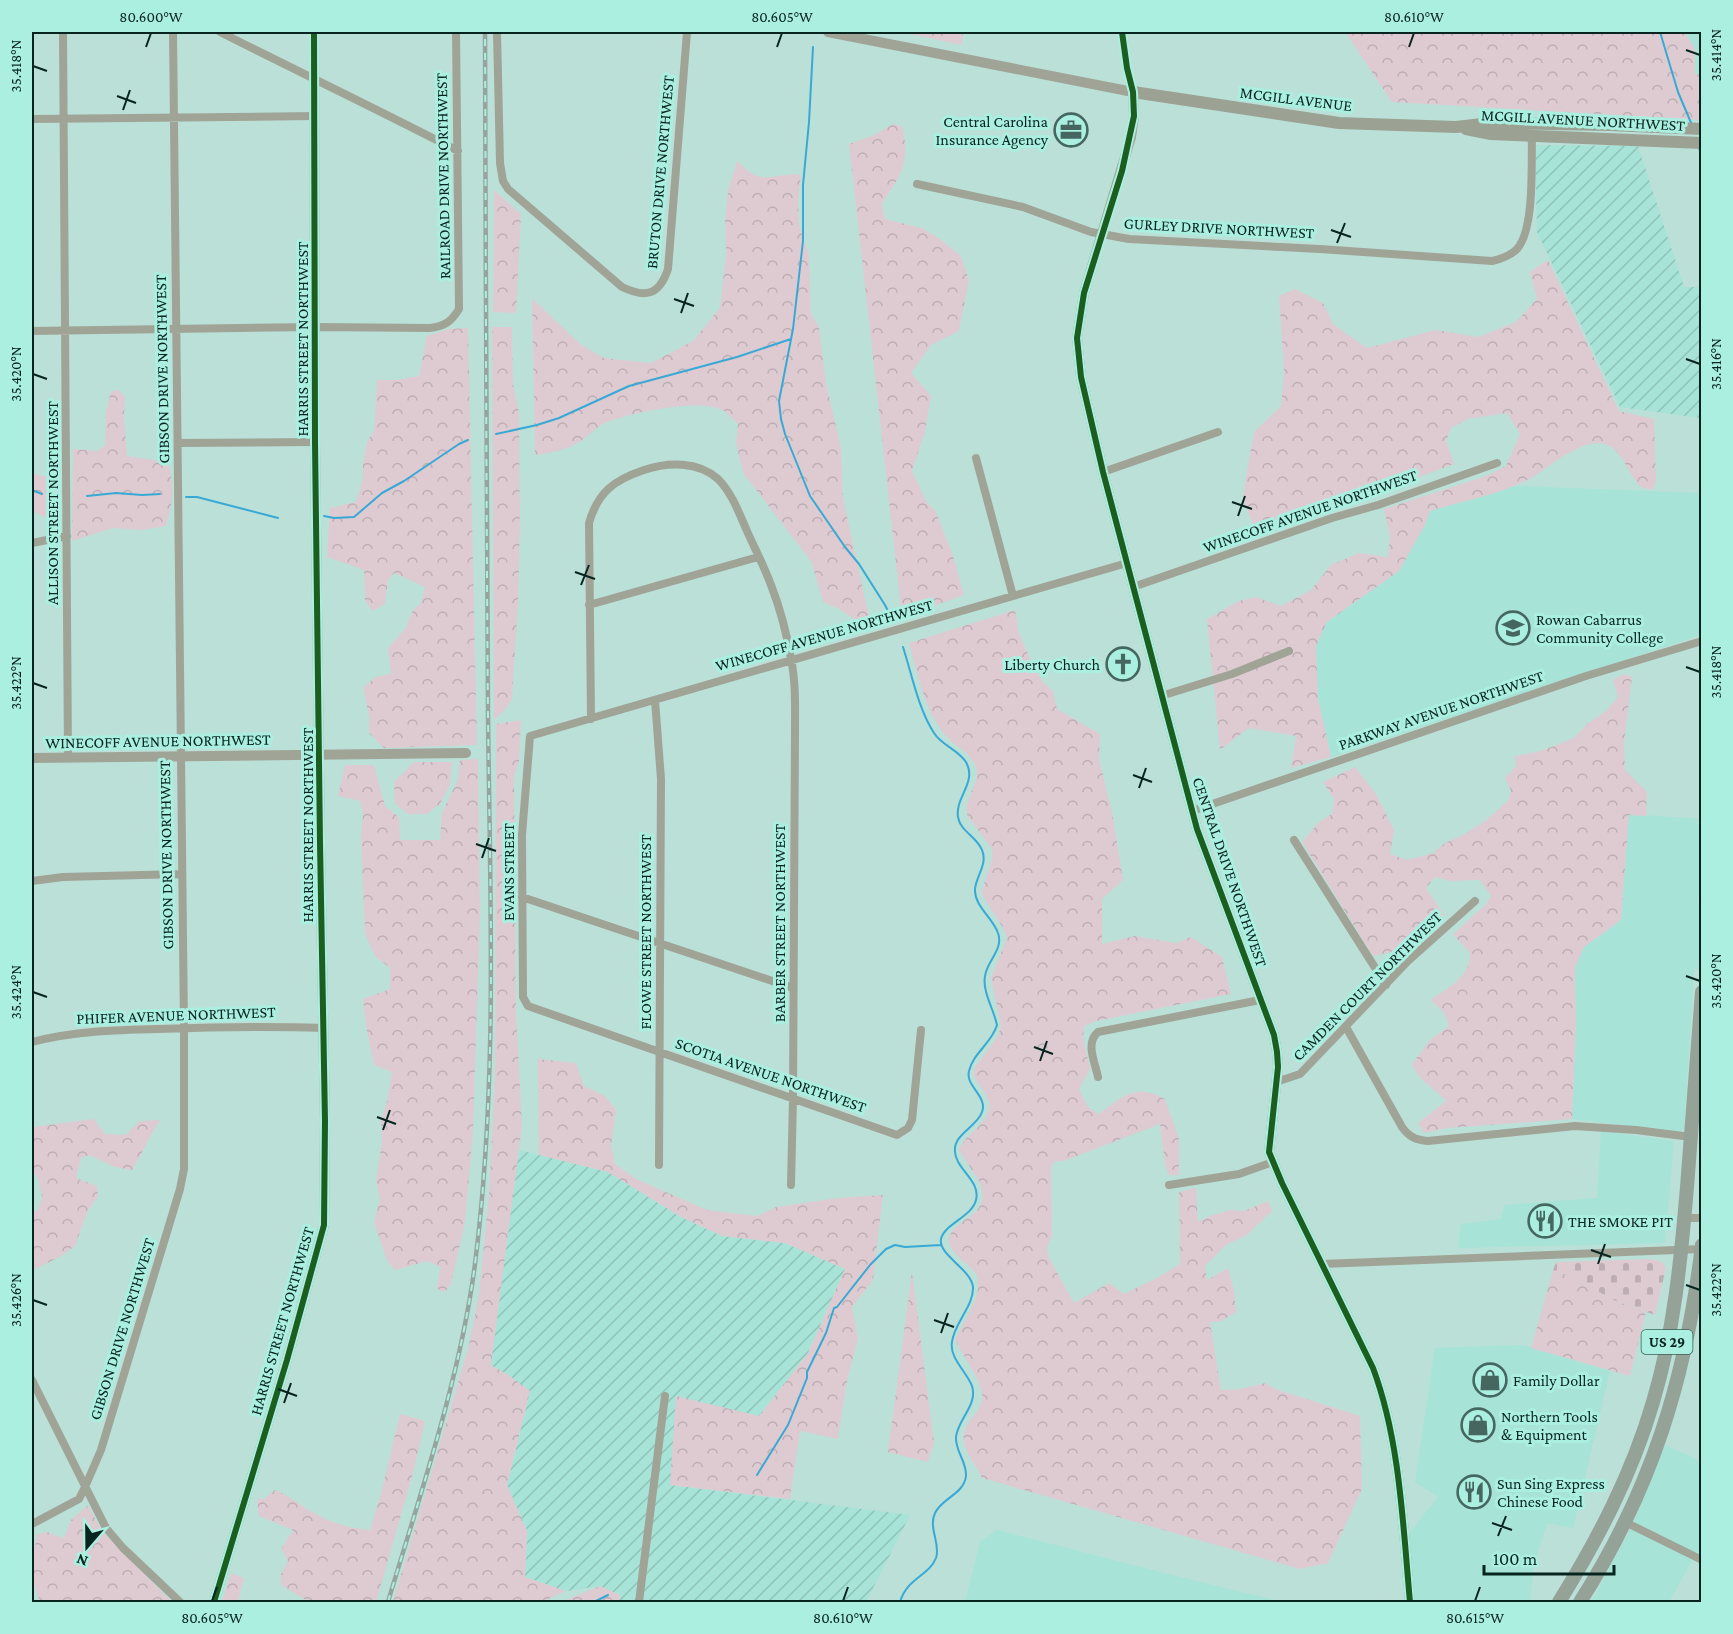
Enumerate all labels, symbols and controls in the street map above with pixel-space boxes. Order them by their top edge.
text: 80.600°W [119,9,183,25]
text: 80.605°W [751,9,813,25]
text: 80.610°W [1384,9,1444,25]
text: 35.414°N [1708,29,1724,81]
text: 35.418°N [8,39,24,92]
street label: RAILROAD DRIVE NORTHWEST [433,73,453,279]
street label: BRUTON DRIVE NORTHWEST [643,74,677,269]
street label: MCGILL AVENUE [1239,84,1353,114]
street label: MCGILL AVENUE NORTHWEST [1481,106,1686,134]
office icon: Central Carolina Insurance Agency [1053,112,1089,148]
place label: Central Carolina Insurance Agency [936,113,1049,149]
street label: GURLEY DRIVE NORTHWEST [1123,215,1315,241]
street label: HARRIS STREET NORTHWEST [294,241,311,437]
street label: GIBSON DRIVE NORTHWEST [152,274,172,464]
text: 35.416°N [1708,338,1724,390]
text: 35.420°N [8,346,24,402]
street label: ALLISON STREET NORTHWEST [44,401,61,605]
street label: WINECOFF AVENUE NORTHWEST [1201,466,1420,556]
street label: WINECOFF AVENUE NORTHWEST [713,596,935,674]
school or university icon: Rowan Cabarrus Community College [1495,610,1531,646]
place label: Rowan Cabarrus Community College [1536,611,1663,647]
text: 35.418°N [1708,645,1724,698]
church icon: Liberty Church [1105,646,1141,682]
text: 35.422°N [8,656,24,710]
place label: Liberty Church [1004,656,1100,674]
street label: PARKWAY AVENUE NORTHWEST [1336,667,1546,753]
street label: HARRIS STREET NORTHWEST [299,727,316,923]
street label: WINECOFF AVENUE NORTHWEST [45,731,271,751]
street label: GIBSON DRIVE NORTHWEST [156,760,176,950]
street label: CENTRAL DRIVE NORTHWEST [1189,775,1271,969]
street label: EVANS STREET [500,823,517,921]
street label: BARBER STREET NORTHWEST [771,824,788,1022]
street label: FLOWE STREET NORTHWEST [637,834,654,1030]
street label: CAMDEN COURT NORTHWEST [1289,908,1445,1064]
text: 35.420°N [1708,953,1724,1009]
text: 35.424°N [8,965,24,1019]
street label: PHIFER AVENUE NORTHWEST [76,1003,276,1027]
street label: SCOTIA AVENUE NORTHWEST [673,1034,869,1116]
restaurant icon: THE SMOKE PIT [1527,1203,1563,1239]
place label: THE SMOKE PIT [1568,1213,1673,1230]
street label: HARRIS STREET NORTHWEST [247,1225,317,1417]
street label: GIBSON DRIVE NORTHWEST [86,1236,158,1422]
text: 35.422°N [1708,1263,1724,1317]
text: 35.426°N [8,1273,24,1327]
road number: US 29 [1642,1330,1692,1354]
shop icon: Family Dollar [1472,1362,1508,1398]
place label: Family Dollar [1513,1372,1600,1390]
shop icon: Northern Tools & Equipment [1460,1407,1496,1443]
place label: Northern Tools & Equipment [1501,1408,1598,1444]
restaurant icon: Sun Sing Express Chinese Food [1456,1474,1492,1510]
place label: Sun Sing Express Chinese Food [1497,1475,1605,1510]
north arrow [57,1517,117,1577]
scale bar [1484,1538,1614,1576]
text: 100 m [1493,1549,1538,1569]
text: N [74,1551,90,1570]
text: 80.605°W [181,1610,243,1626]
text: 80.610°W [813,1610,873,1626]
text: 80.615°W [1446,1610,1504,1626]

